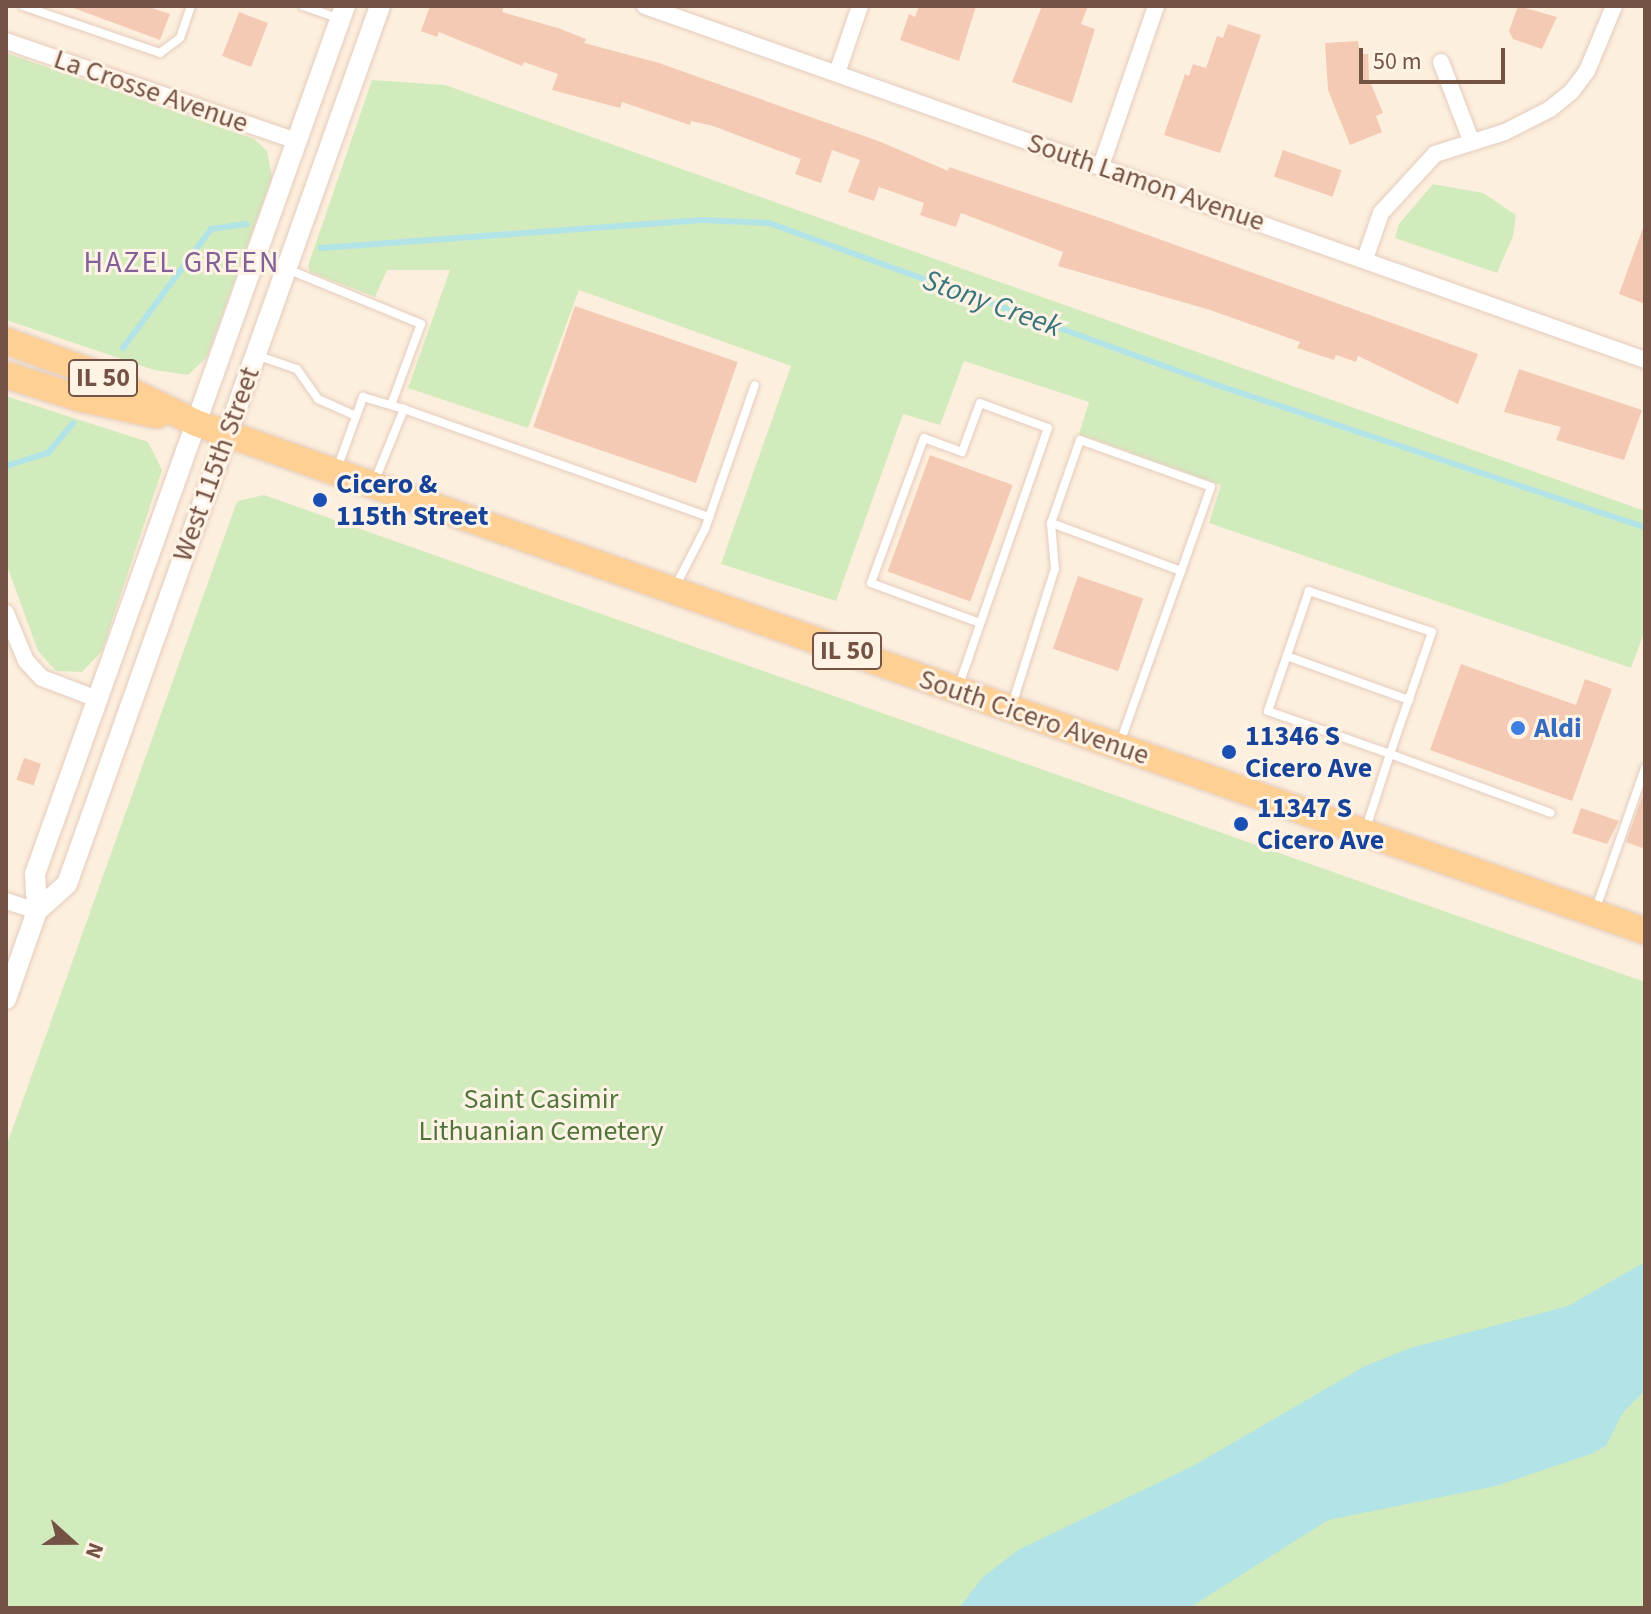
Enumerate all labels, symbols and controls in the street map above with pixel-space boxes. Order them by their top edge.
scale bar [1363,32,1509,82]
street label: La Crosse Avenue [50,42,252,140]
text: 50 m [1373,44,1422,79]
street label: South Lamon Avenue [1023,126,1269,238]
district label: HAZEL GREEN [84,245,280,281]
water label: Stony Creek [918,262,1066,346]
road number: IL 50 [67,356,139,400]
street label: West 115th Street [165,362,267,566]
place label: Cicero & 115th Street [336,467,488,533]
marker: Cicero & 115th Street [311,491,329,509]
road number: IL 50 [811,629,883,673]
street label: South Cicero Avenue [915,662,1153,772]
place label: Aldi [1534,711,1582,745]
place label: 11346 S Cicero Ave [1245,719,1372,785]
marker: Aldi [1509,719,1527,737]
marker: 11346 S Cicero Ave [1220,743,1238,761]
place label: 11347 S Cicero Ave [1257,791,1384,857]
marker: 11347 S Cicero Ave [1232,815,1250,833]
park label: Saint Casimir Lithuanian Cemetery [419,1082,663,1148]
north arrow [32,1502,112,1582]
text: N [77,1538,112,1563]

